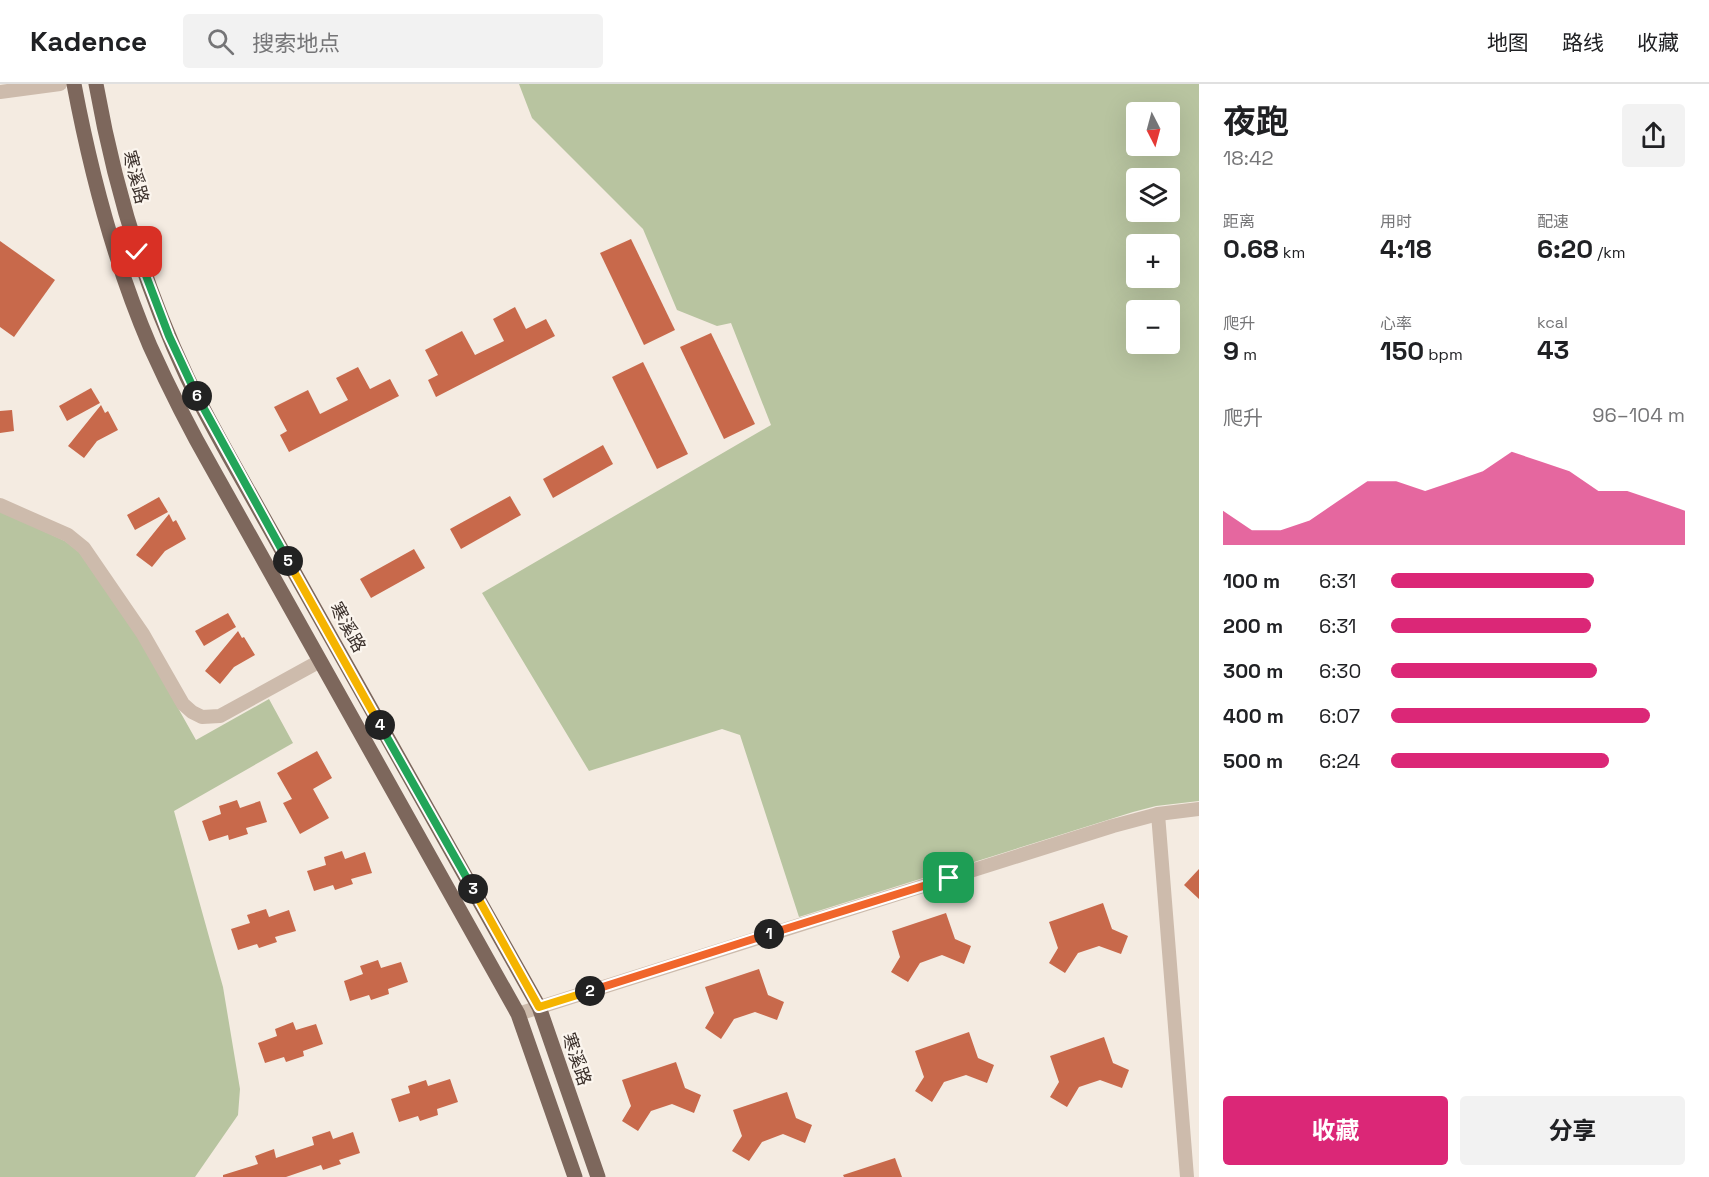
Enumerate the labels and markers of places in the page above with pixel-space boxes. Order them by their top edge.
pin [111,226,162,277]
pin: 6 [182,381,212,411]
pin: 5 [273,546,303,576]
pin: 4 [365,710,395,740]
pin [923,852,974,903]
pin: 3 [458,874,488,904]
pin: 1 [754,919,784,949]
pin: 2 [575,976,605,1006]

